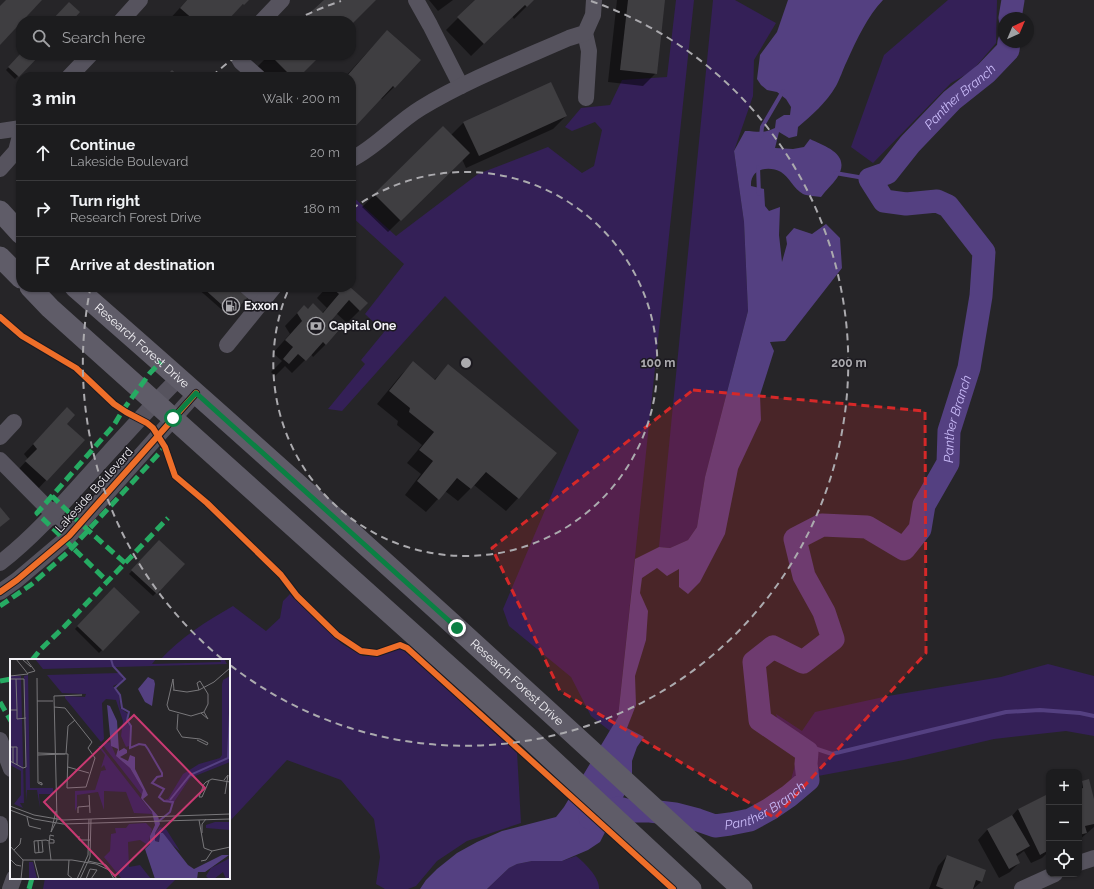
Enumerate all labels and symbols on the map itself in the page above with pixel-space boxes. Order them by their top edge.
north arrow [998,12,1034,48]
water label: Panther Branch [921,61,998,132]
fuel station icon: Exxon [221,296,241,316]
place label: Exxon [244,299,278,313]
street label: Research Forest Drive [92,300,192,391]
bank icon: Capital One [306,316,326,336]
place label: Capital One [329,319,396,333]
centre of rings [459,356,473,370]
text: 100 m [641,356,675,370]
text: 200 m [831,356,867,370]
water label: Panther Branch [941,373,974,463]
route start [164,409,182,427]
street label: Lakeside Boulevard [52,445,136,535]
route end [448,619,466,637]
street label: Research Forest Drive [467,636,566,728]
inset map [10,659,230,879]
water label: Panther Branch [724,778,808,832]

